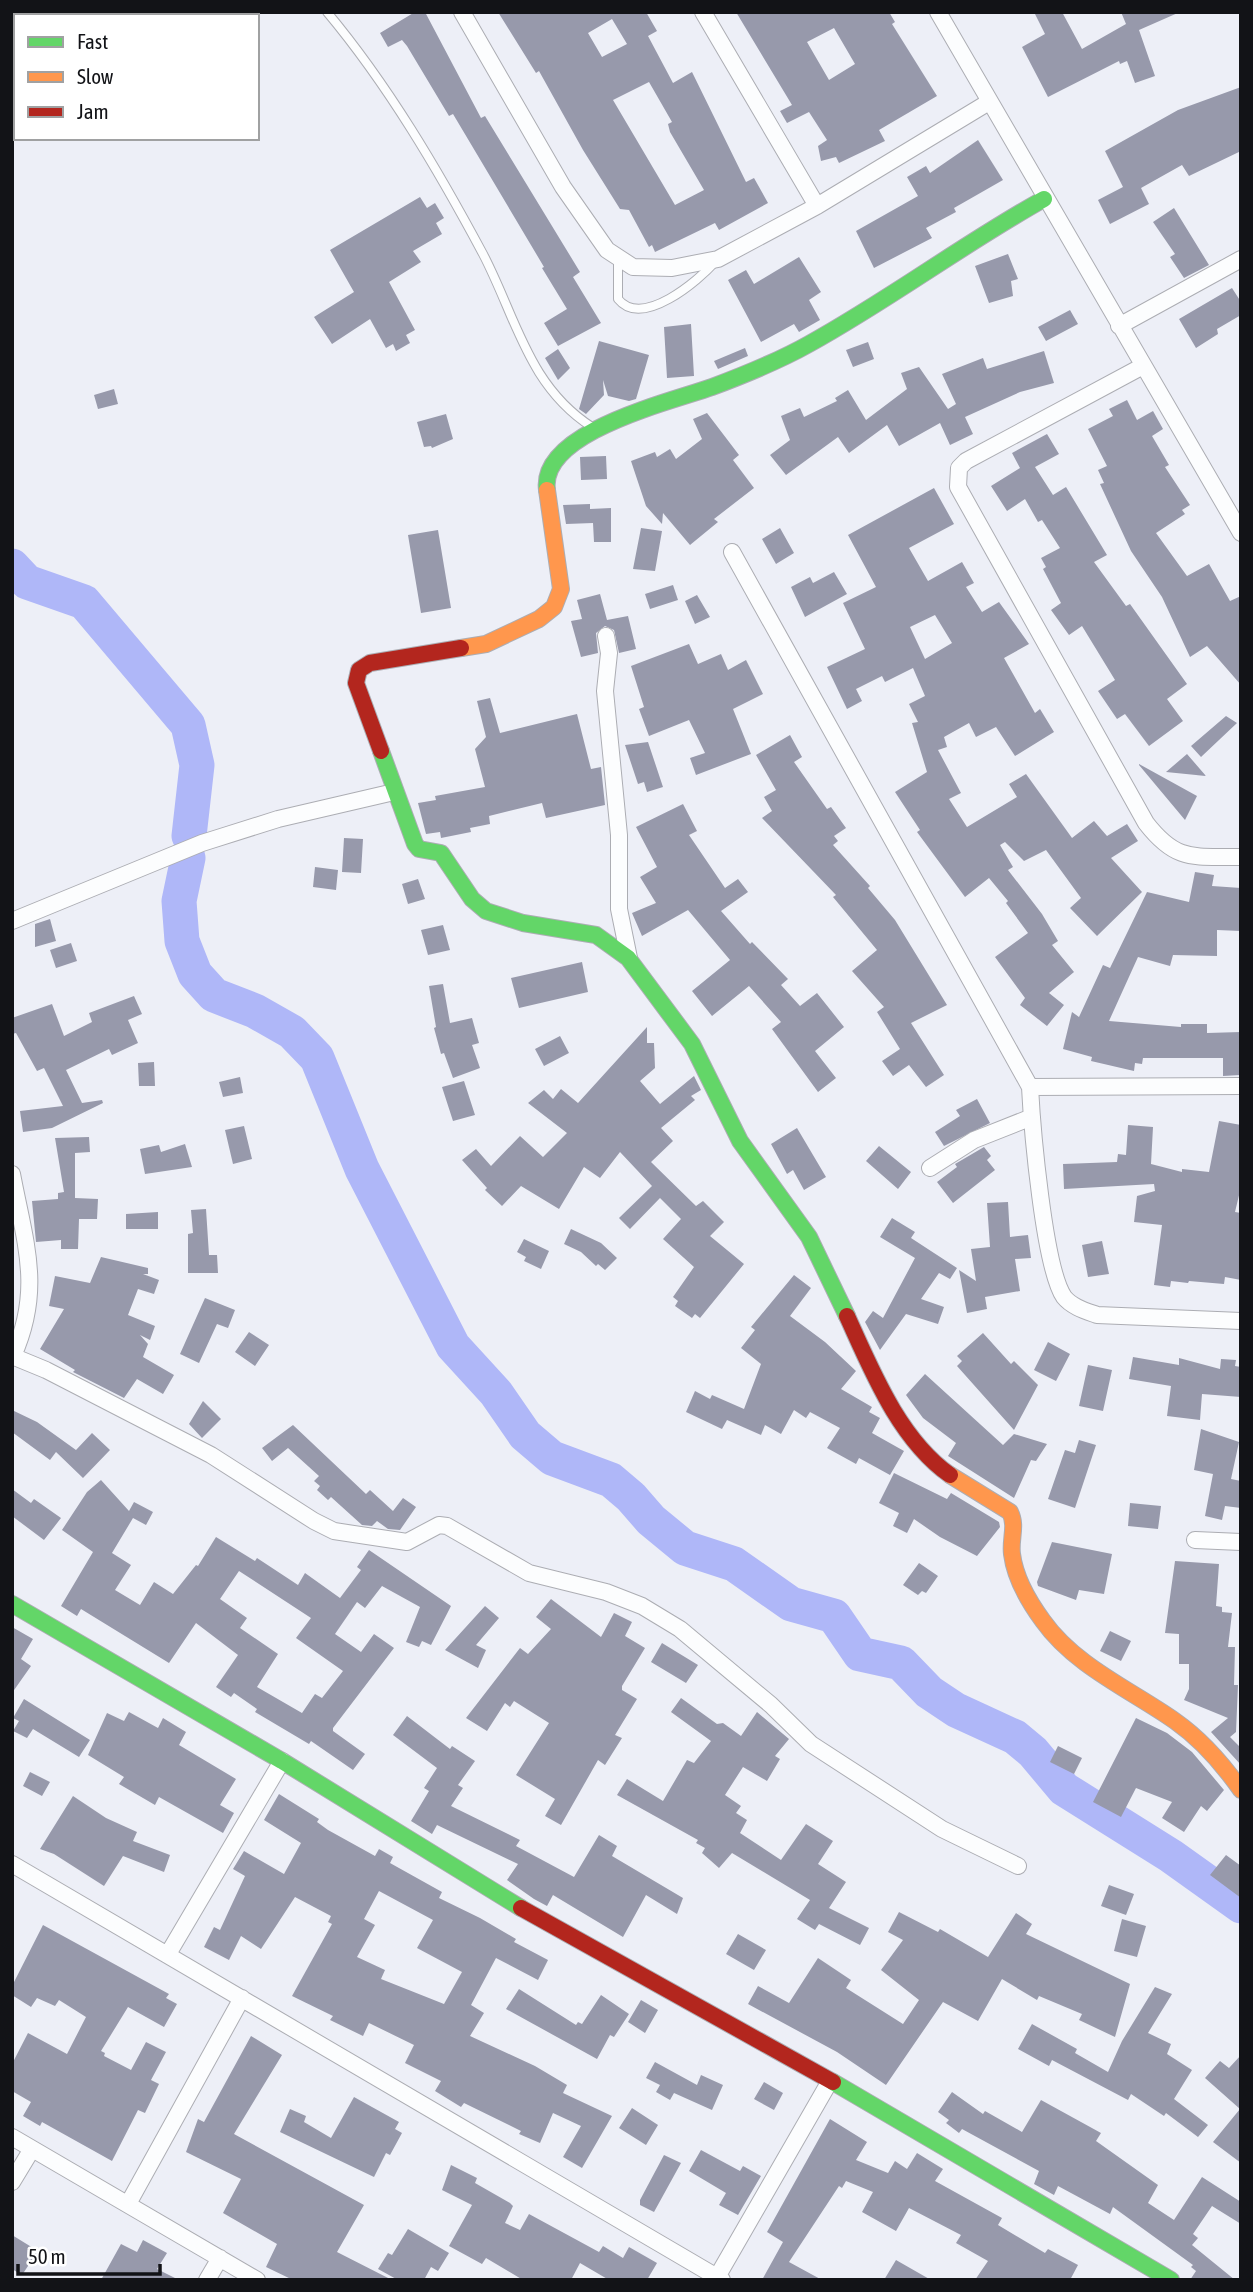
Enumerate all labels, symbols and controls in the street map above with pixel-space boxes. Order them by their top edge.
legend [14,14,259,140]
text: Fast [77,29,108,53]
text: Slow [77,64,114,88]
text: Jam [77,99,109,123]
scale bar [18,2232,159,2276]
text: 50 m [28,2244,66,2268]

